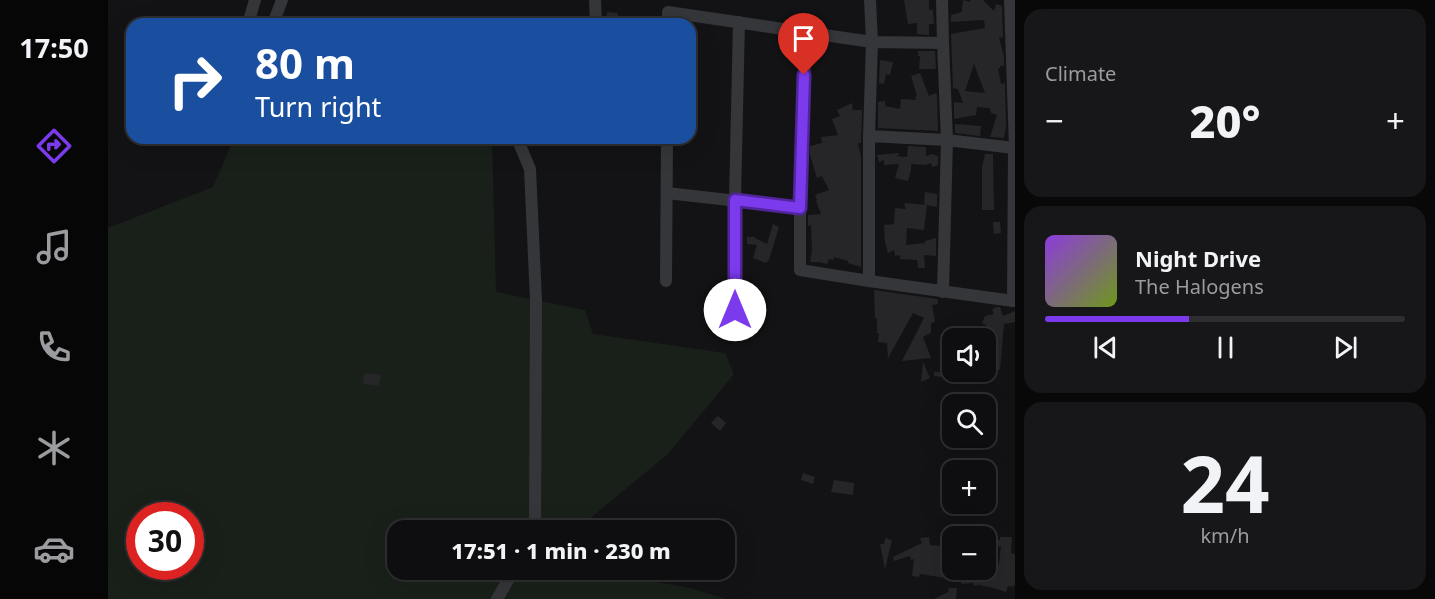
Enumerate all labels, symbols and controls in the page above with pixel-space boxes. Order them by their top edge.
pin [778,13,829,75]
icon: arrive [787,22,820,55]
text: 17:50 [19,29,89,66]
text: 80 m [255,34,355,91]
icon: right [156,42,234,120]
text: Climate [1045,60,1116,87]
text: Turn right [255,88,381,125]
text: 20° [1189,90,1261,151]
text: − [1045,98,1064,143]
text: + [1386,98,1405,143]
icon: directions [33,125,75,167]
icon: music [33,226,75,268]
text: Night Drive [1135,243,1261,273]
text: The Halogens [1135,273,1264,300]
position arrow [703,278,767,342]
icon: phone [33,326,75,368]
map controls [942,328,996,580]
button: sound [942,328,996,382]
icon: previous [1089,331,1122,364]
icon: pause [1209,331,1242,364]
icon: next [1329,331,1362,364]
button: search [942,394,996,448]
icon: climate [33,427,75,469]
text: 24 [1180,430,1270,536]
button: + [942,460,996,514]
speed limit sign: 30 [126,502,204,580]
text: km/h [1200,522,1250,549]
button: − [942,526,996,580]
icon: car [33,528,75,570]
text: 17:51 · 1 min · 230 m [451,535,671,565]

